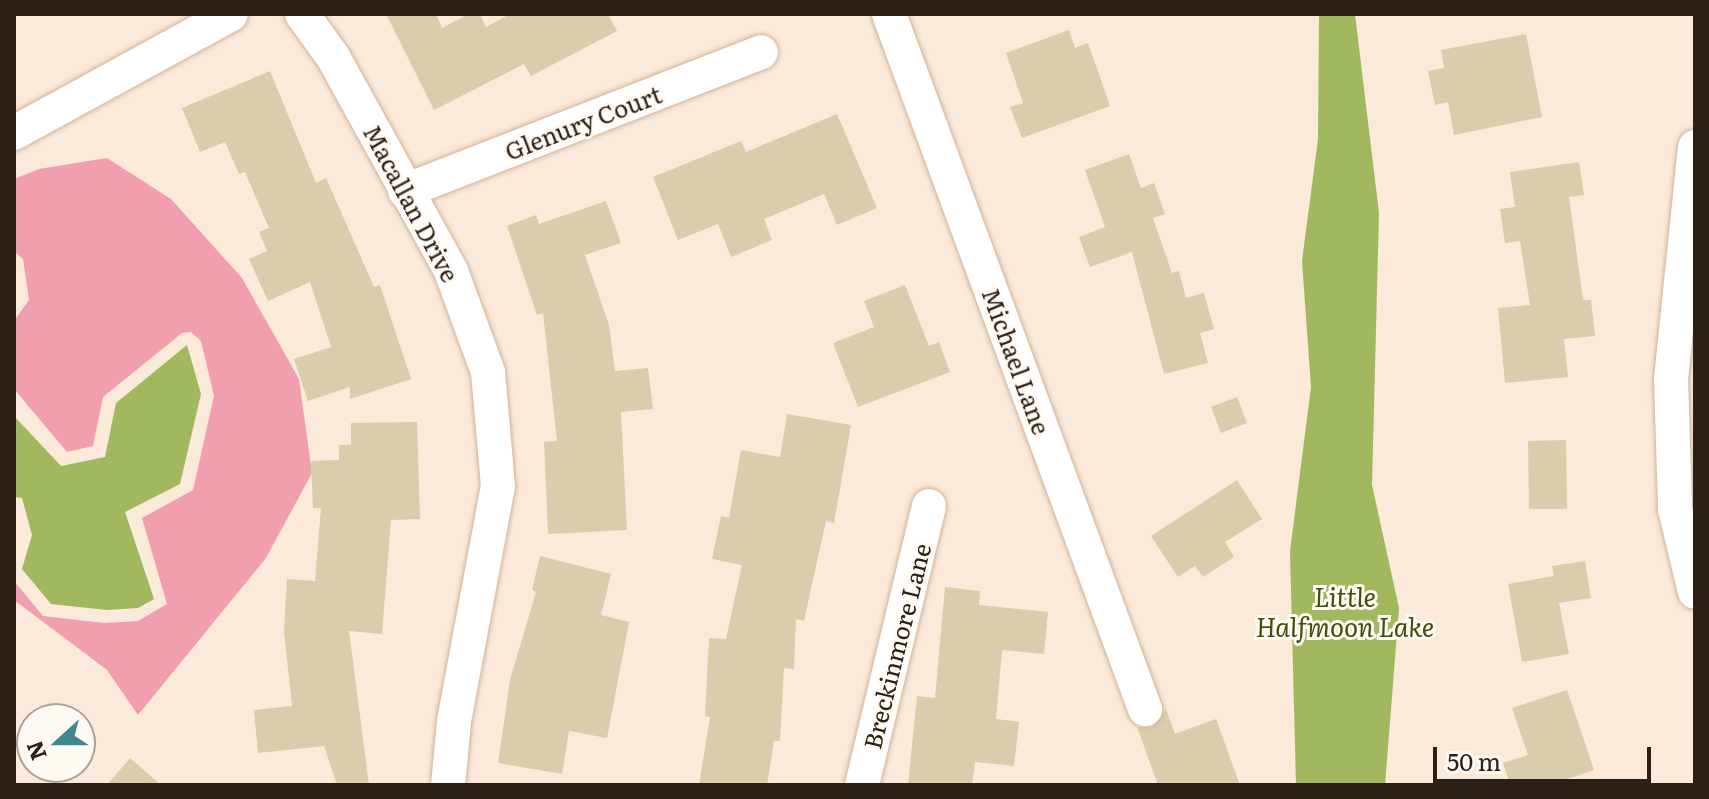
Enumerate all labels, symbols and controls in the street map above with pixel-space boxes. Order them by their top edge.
street label: Glenury Court [501,79,665,165]
street label: Macallan Drive [358,120,466,286]
street label: Michael Lane [977,284,1057,438]
street label: Breckinmore Lane [857,540,935,752]
water label: Little Halfmoon Lake [1256,580,1434,642]
north arrow [16,703,96,783]
scale bar [1437,731,1655,781]
text: N [16,737,54,766]
text: 50 m [1447,743,1501,778]

